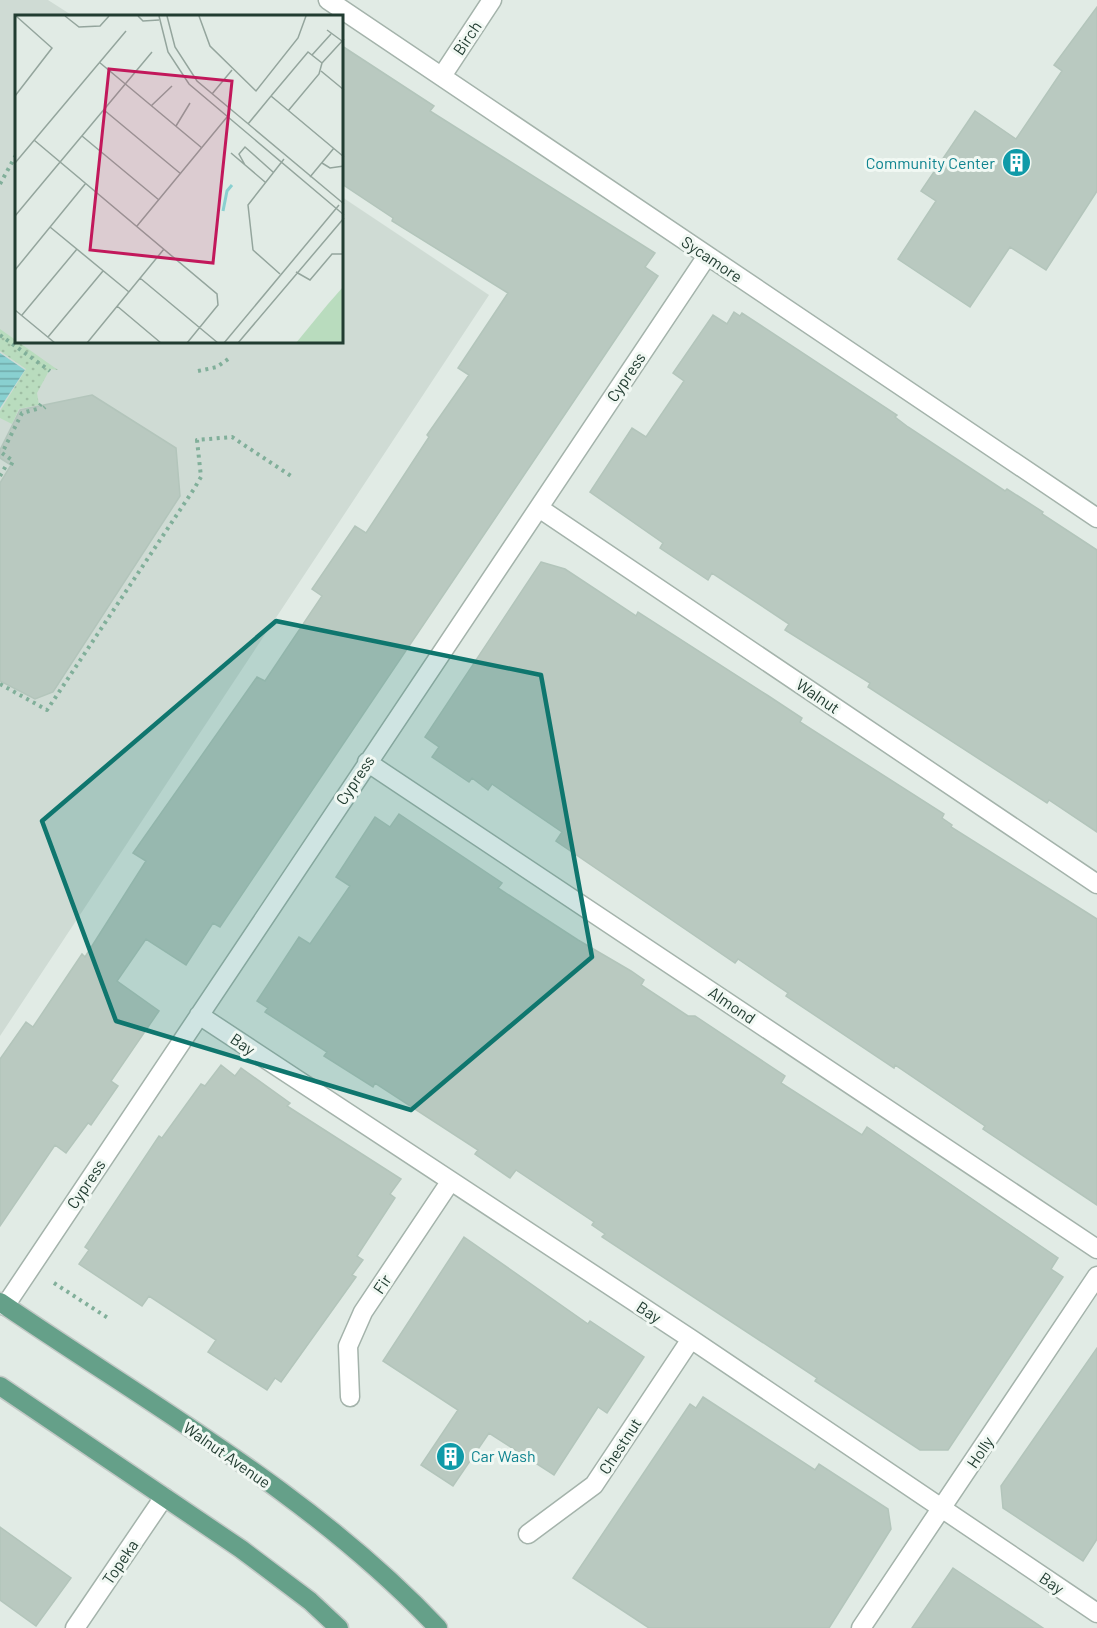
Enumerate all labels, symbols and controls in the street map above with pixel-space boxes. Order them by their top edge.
inset map [15,15,344,344]
street label: Birch [448,17,485,58]
building icon: Community Center [1000,147,1032,179]
place label: Community Center [866,153,995,172]
street label: Sycamore [678,231,746,286]
street label: Cypress [602,349,649,405]
street label: Walnut [793,674,844,717]
street label: Cypress [331,752,378,808]
street label: Almond [705,982,759,1027]
street label: Bay [227,1029,260,1059]
street label: Cypress [62,1156,109,1212]
street label: Fir [368,1270,395,1297]
street label: Bay [633,1297,666,1327]
street label: Chestnut [594,1414,645,1477]
street label: Walnut Avenue [180,1417,275,1492]
street label: Holly [962,1432,997,1471]
building icon: Car Wash [434,1440,466,1472]
place label: Car Wash [471,1446,536,1465]
street label: Topeka [98,1536,141,1588]
street label: Bay [1036,1568,1069,1598]

